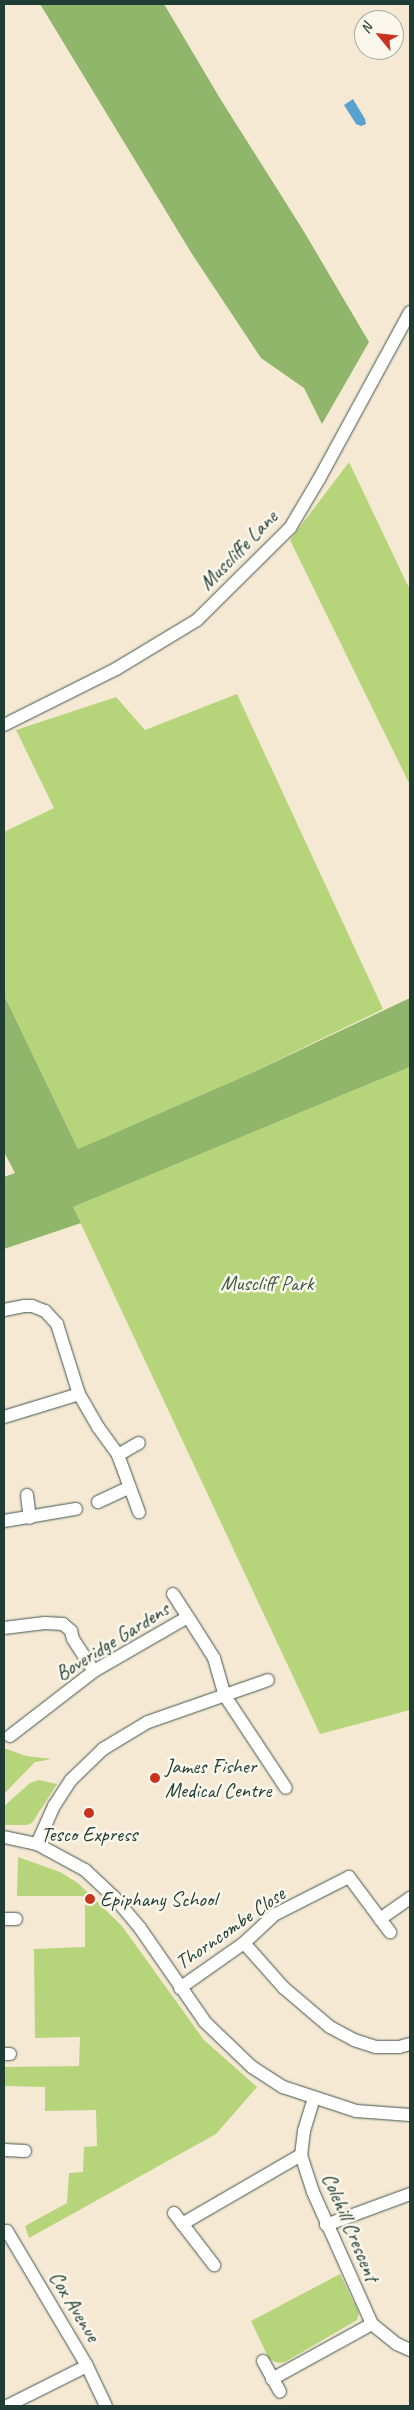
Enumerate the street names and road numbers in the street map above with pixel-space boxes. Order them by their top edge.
street label: Muscliffe Lane [194,505,282,595]
street label: Boveridge Gardens [50,1596,174,1686]
street label: Thorncombe Close [170,1881,290,1975]
street label: Colehill Crescent [317,2169,385,2285]
street label: Cox Avenue [44,2266,106,2346]

